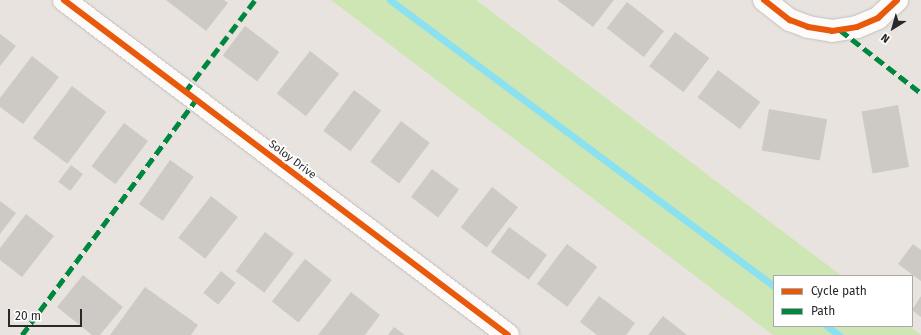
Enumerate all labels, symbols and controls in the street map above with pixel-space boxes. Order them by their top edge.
north arrow [873,8,913,48]
text: N [879,31,892,45]
street label: Soloy Drive [266,138,318,182]
legend [773,275,913,327]
text: Cycle path [811,284,867,298]
scale bar [10,301,84,327]
text: Path [811,304,835,318]
text: 20 m [15,309,41,323]

